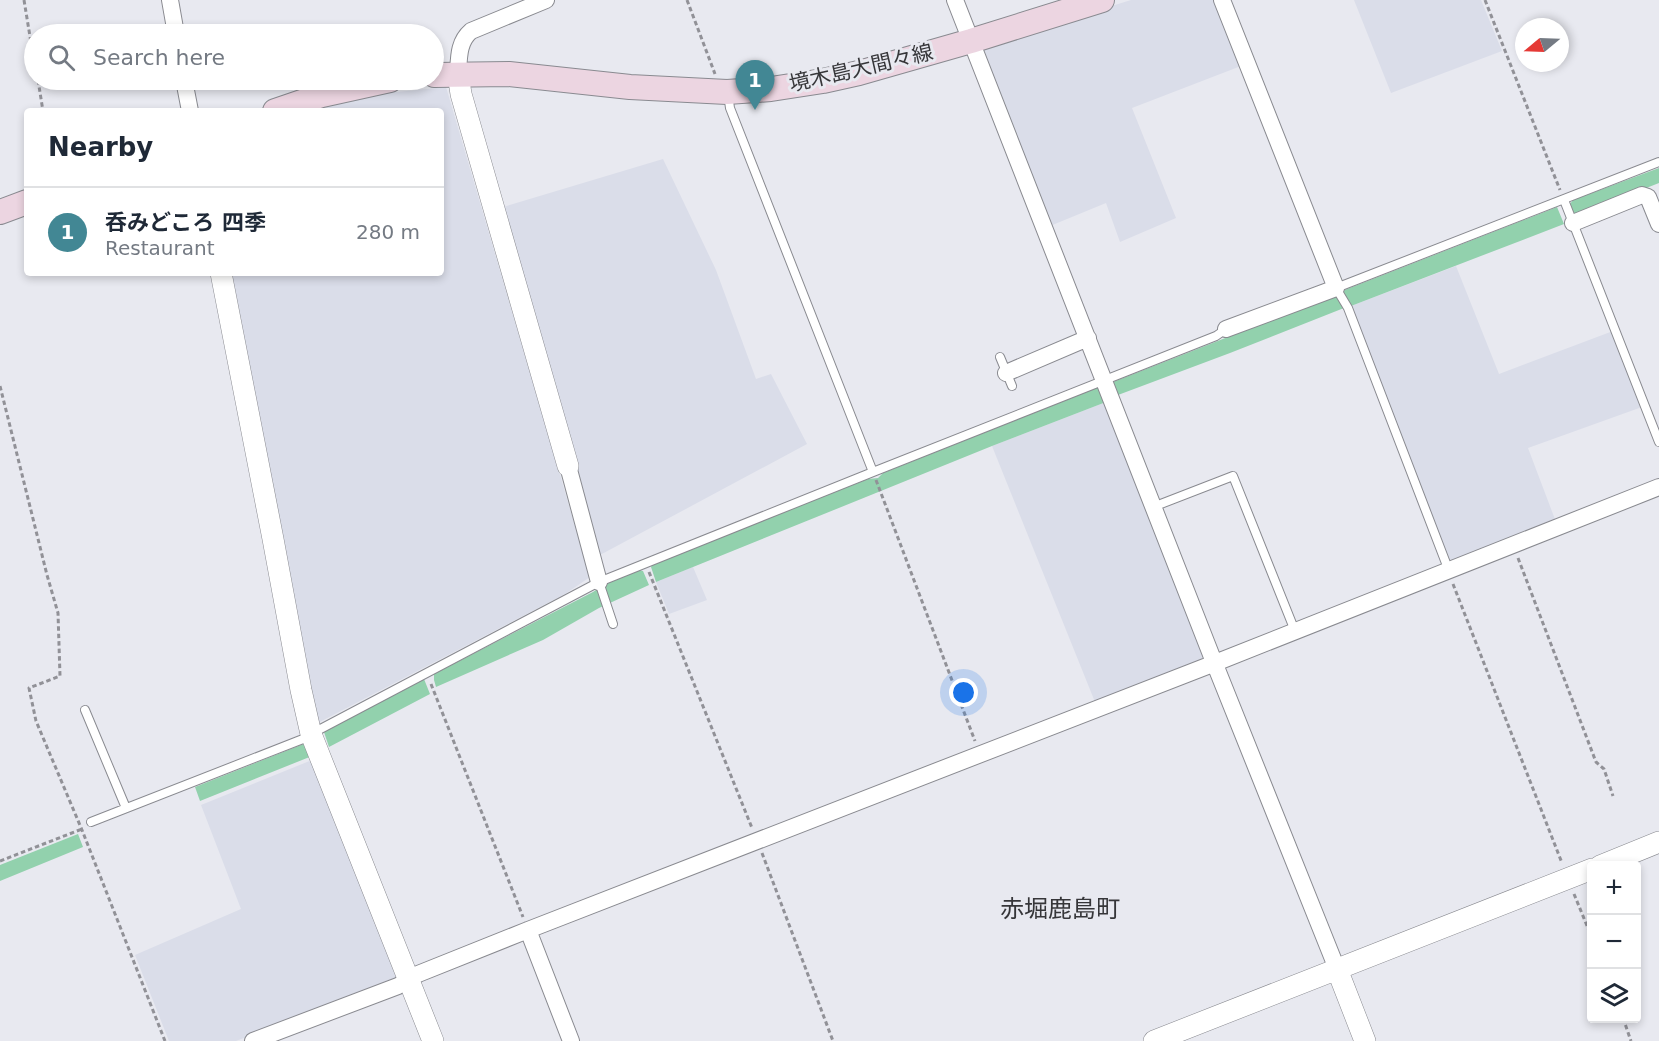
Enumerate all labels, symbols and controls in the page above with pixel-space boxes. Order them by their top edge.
north arrow [1515,18,1569,72]
search box [24,24,444,90]
street label: 境木島大間々線 [787,40,935,96]
icon: search [45,41,78,74]
text: Search here [93,45,225,70]
pin: 1 [736,60,774,110]
text: Nearby [48,132,153,162]
text: 呑みどころ 四季 [105,210,266,235]
text: 1 [61,220,74,244]
text: 280 m [356,220,420,244]
text: Restaurant [105,236,215,260]
your location [949,678,978,707]
map controls [1587,861,1641,1023]
button: + [1587,861,1641,915]
district label: 赤堀鹿島町 [1000,895,1120,923]
button: − [1587,915,1641,969]
button: layers [1587,969,1641,1023]

